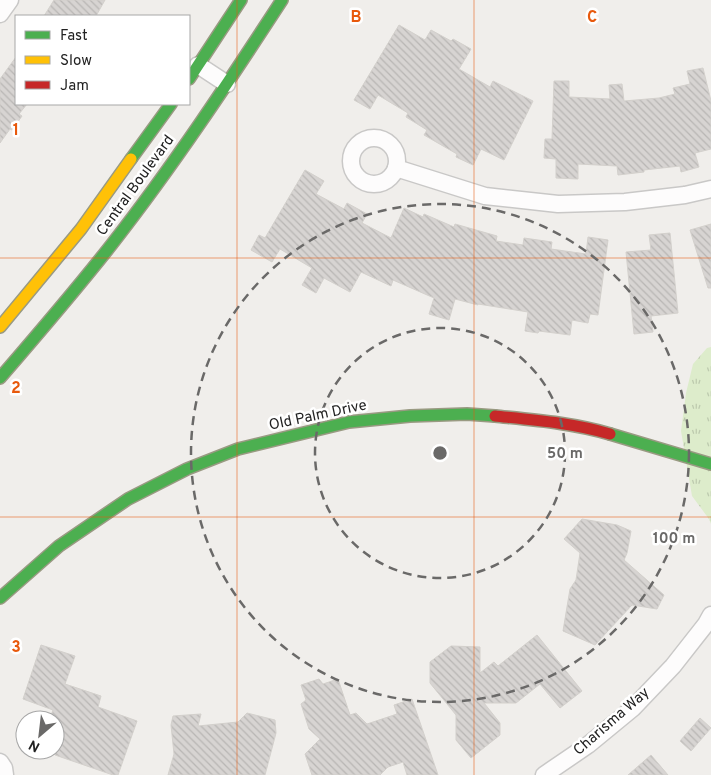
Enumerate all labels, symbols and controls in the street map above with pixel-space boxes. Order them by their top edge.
text: B [350,8,362,28]
text: C [587,8,597,28]
legend [15,15,190,105]
text: Fast [60,27,88,46]
text: Slow [60,52,92,71]
text: Jam [60,77,89,96]
text: 1 [13,121,19,141]
street label: Central Boulevard [93,132,179,240]
text: 2 [11,379,21,399]
street label: Old Palm Drive [267,396,369,436]
centre of rings [431,444,449,462]
text: 50 m [547,445,583,464]
text: 100 m [653,530,695,549]
text: 3 [11,638,21,658]
street label: Charisma Way [570,684,654,760]
north arrow [15,710,65,760]
text: N [26,735,43,755]

